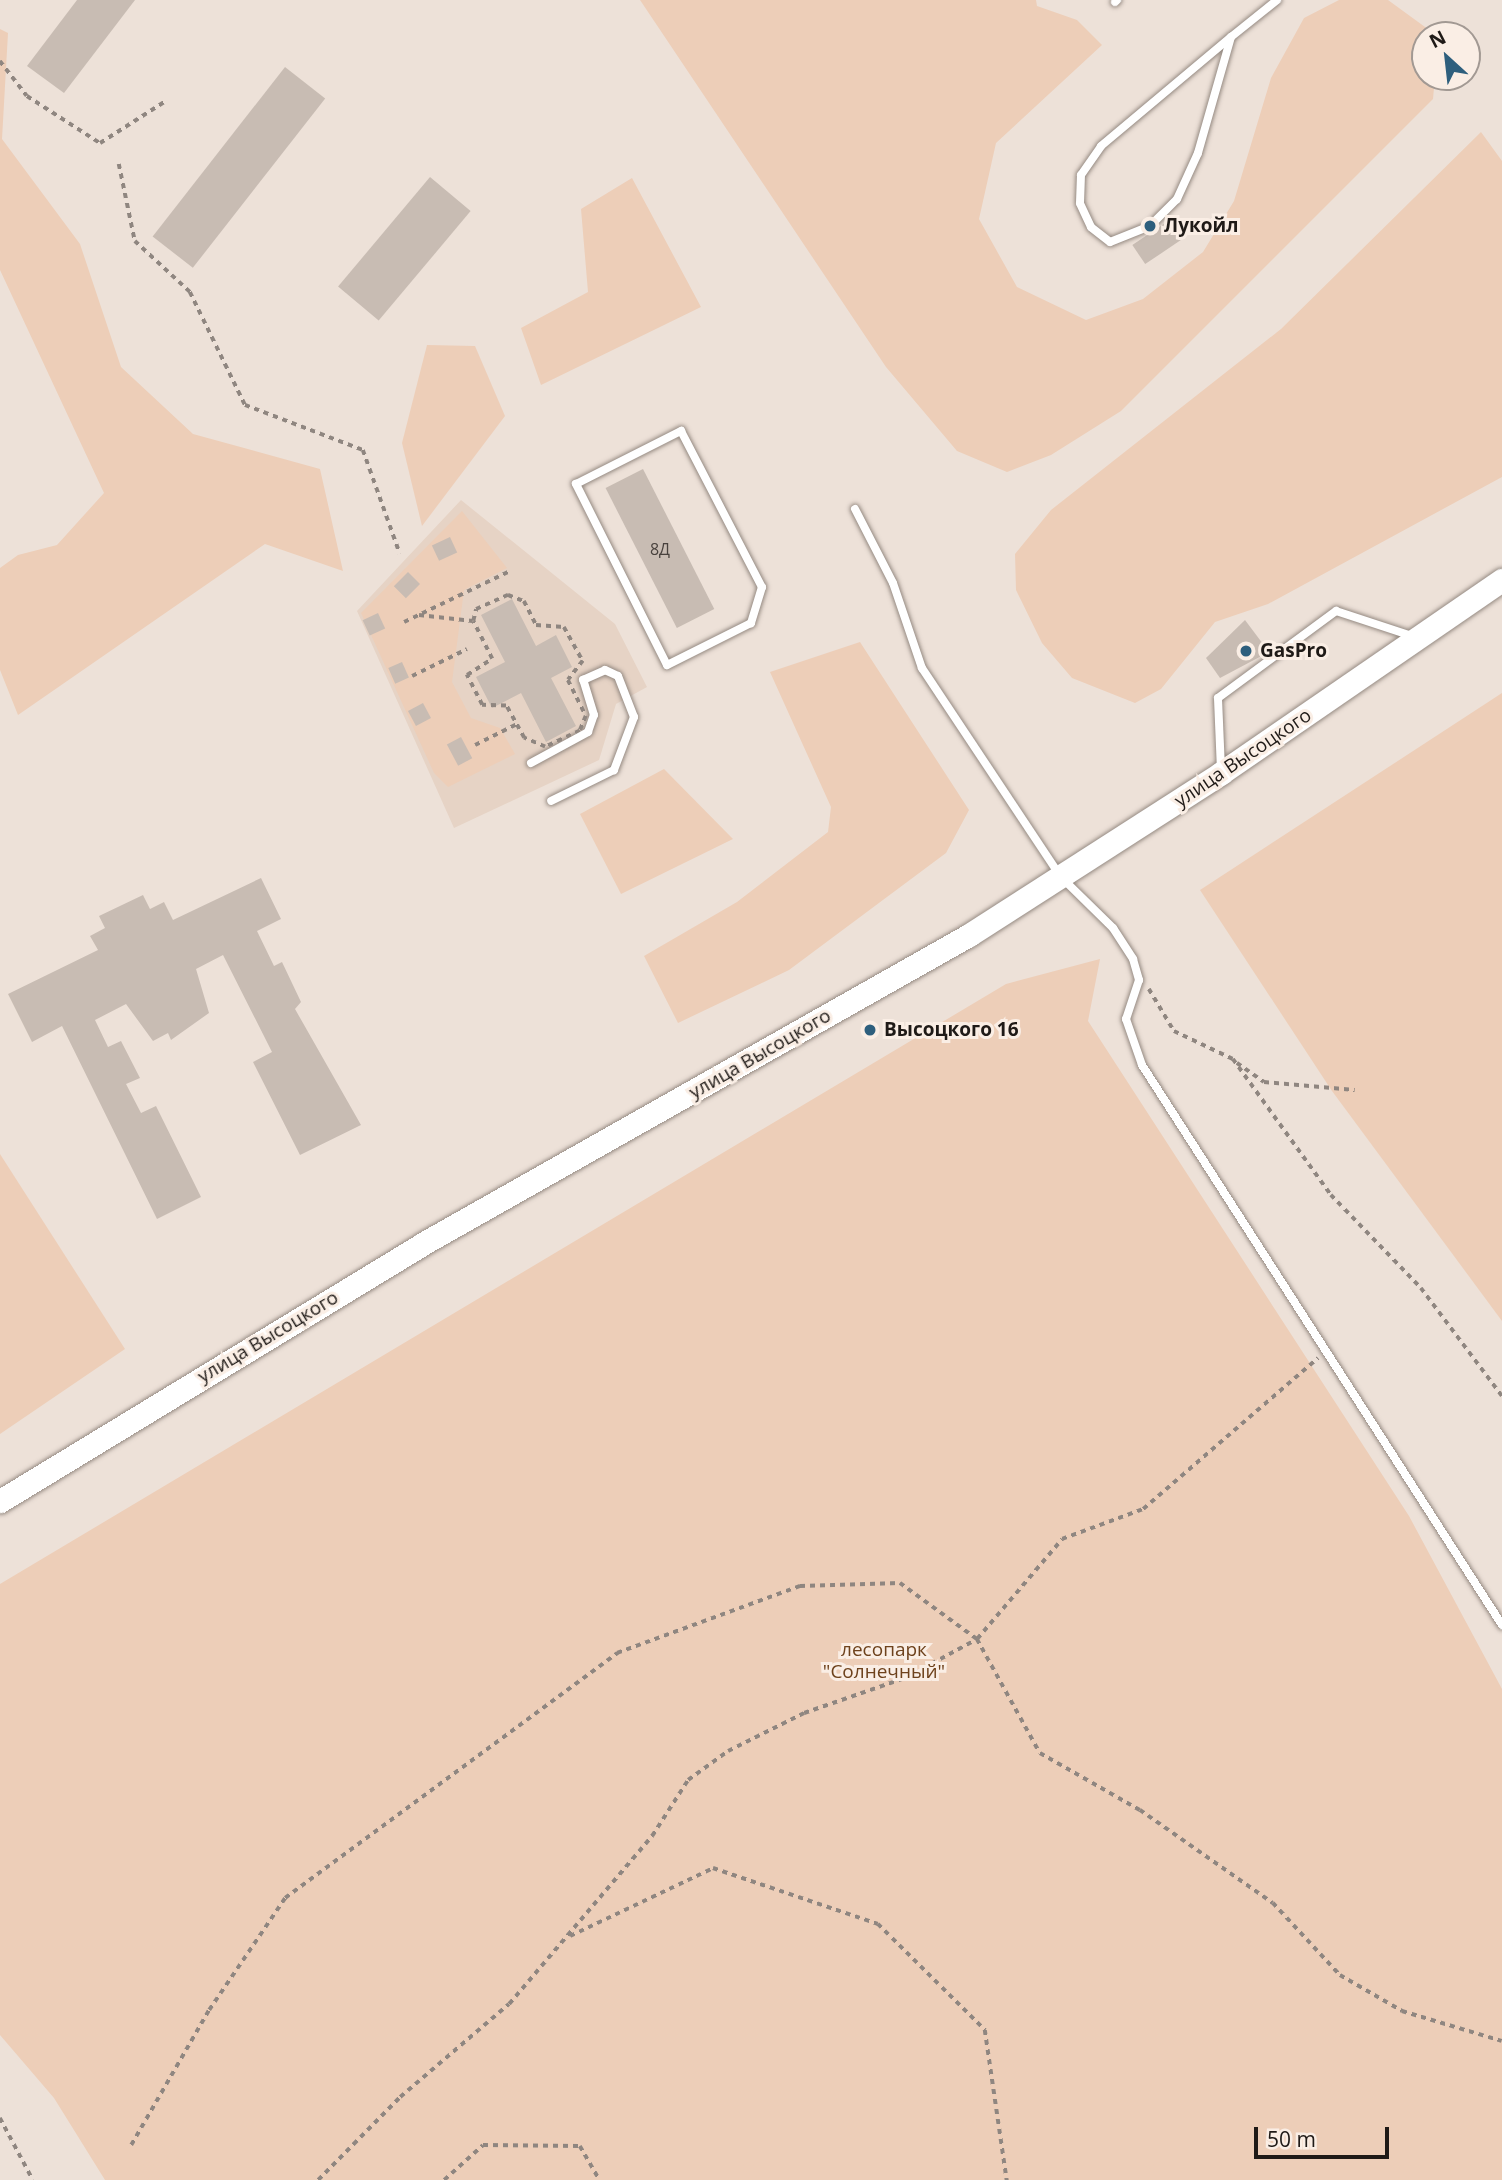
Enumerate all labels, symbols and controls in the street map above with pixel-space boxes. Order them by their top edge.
north arrow [1411,21,1481,91]
text: N [1425,24,1450,54]
place label: Лукойл [1164,215,1238,237]
marker: Лукойл [1142,218,1158,234]
house number: 8Д [650,539,670,559]
place label: GasPro [1260,640,1327,662]
marker: GasPro [1238,643,1254,659]
street label: улица Высоцкого [1170,704,1316,812]
street label: улица Высоцкого [685,1004,835,1104]
place label: Высоцкого 16 [884,1019,1019,1041]
marker: Высоцкого 16 [862,1022,878,1038]
street label: улица Высоцкого [194,1286,342,1388]
park label: лесопарк "Солнечный" [823,1639,945,1683]
scale bar [1257,2114,1392,2158]
text: 50 m [1267,2125,1316,2153]

